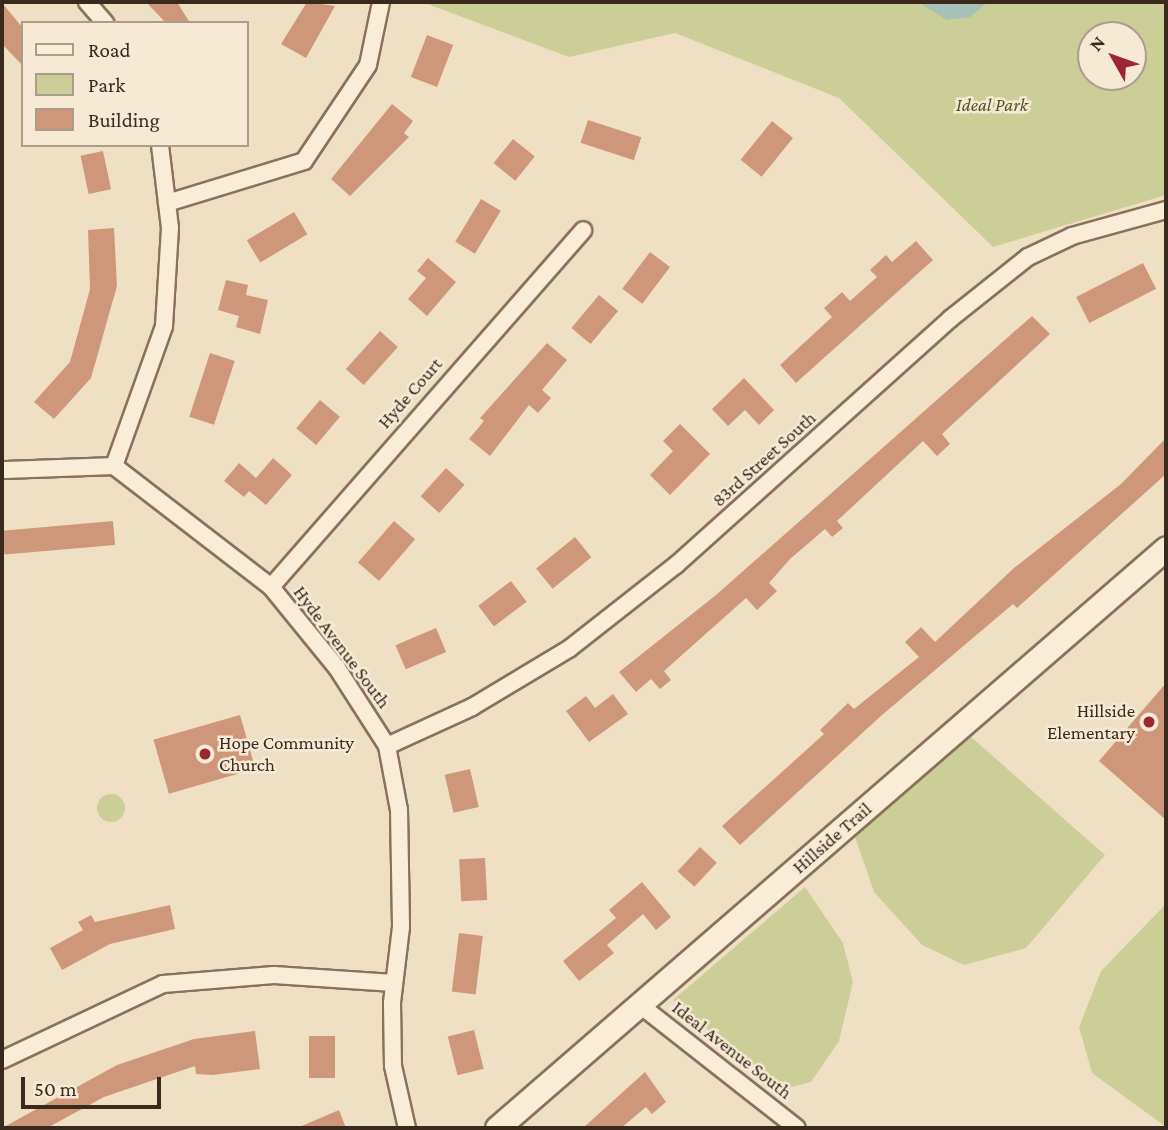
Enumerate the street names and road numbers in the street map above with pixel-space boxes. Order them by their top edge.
street label: Hyde Court [373,353,447,433]
street label: 83rd Street South [707,406,821,512]
street label: Hyde Avenue South [289,581,395,713]
street label: Hillside Trail [788,797,876,879]
street label: Ideal Avenue South [668,996,796,1104]

